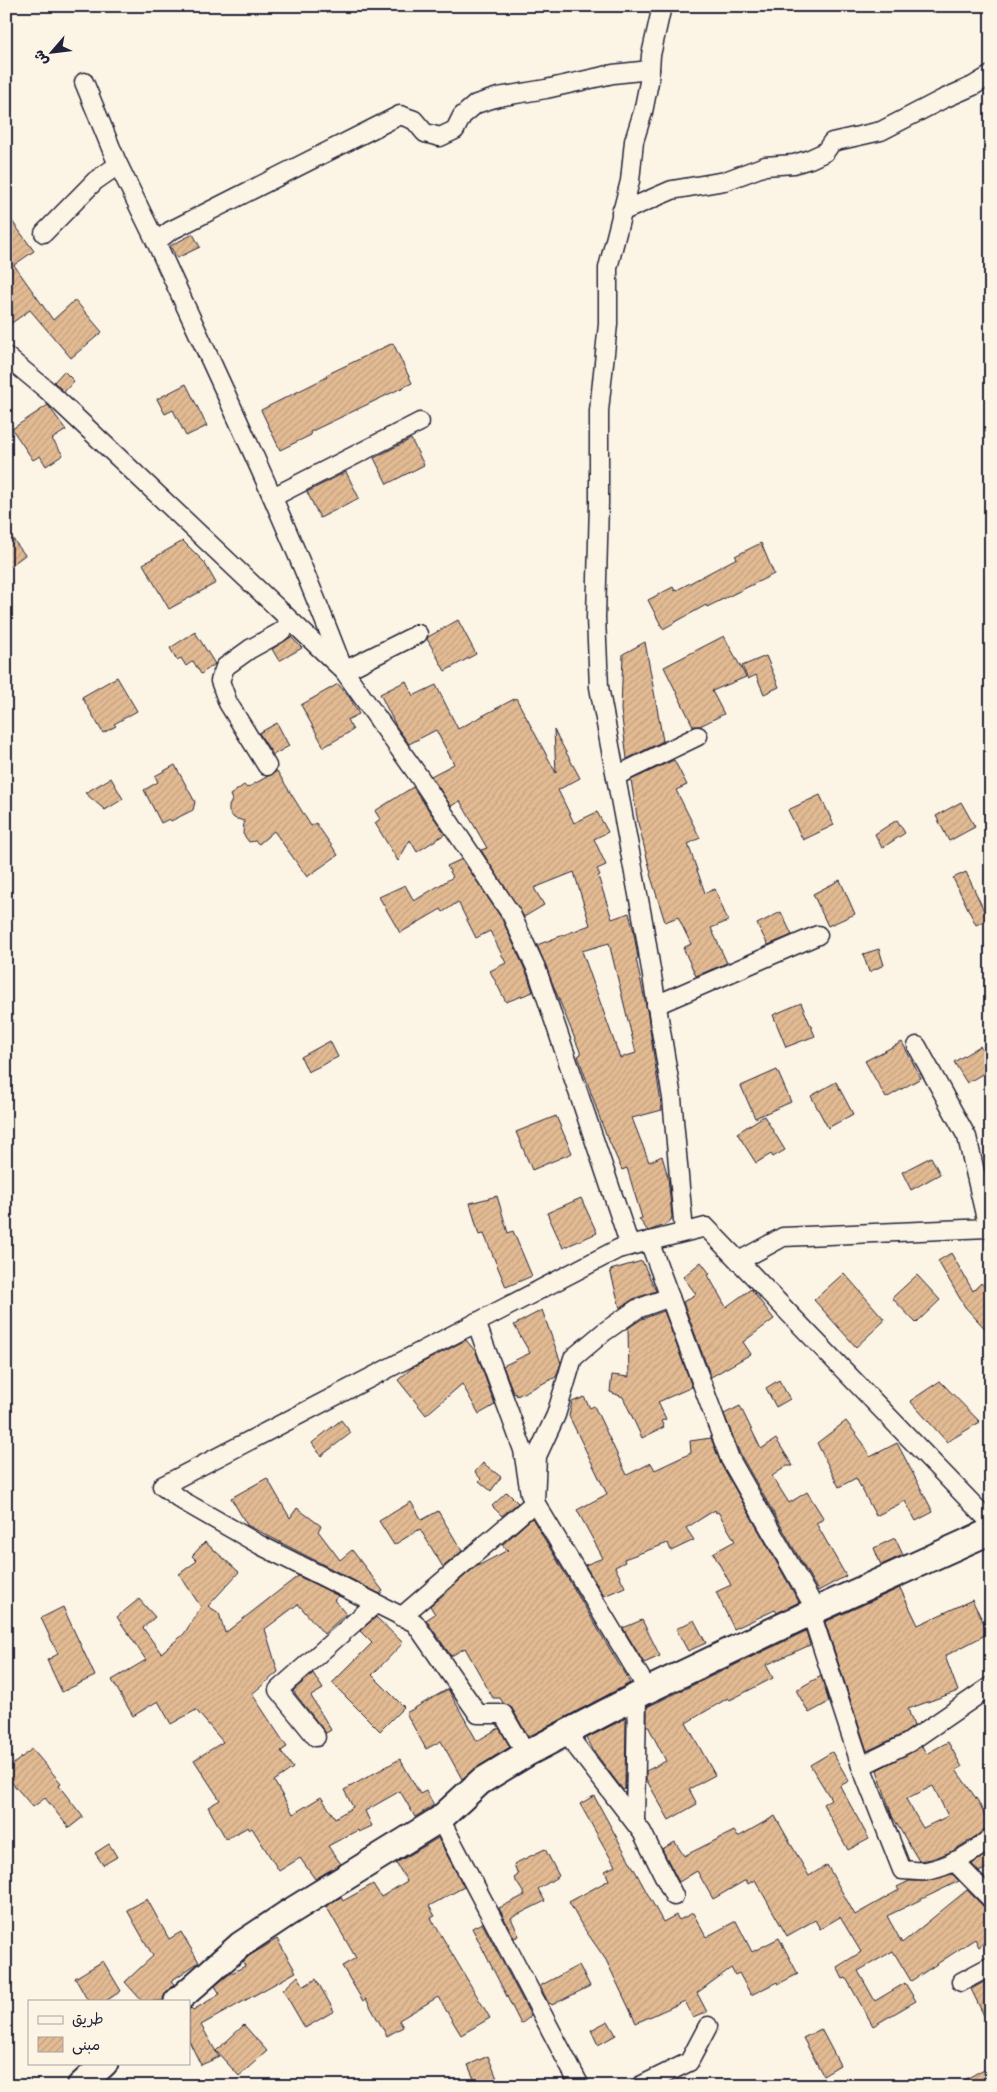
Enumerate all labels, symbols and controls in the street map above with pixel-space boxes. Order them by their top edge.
north arrow [28,28,78,78]
text: ش [29,46,55,69]
legend [28,2000,190,2064]
text: طريق [72,2009,104,2031]
text: مبنى [72,2035,100,2057]

